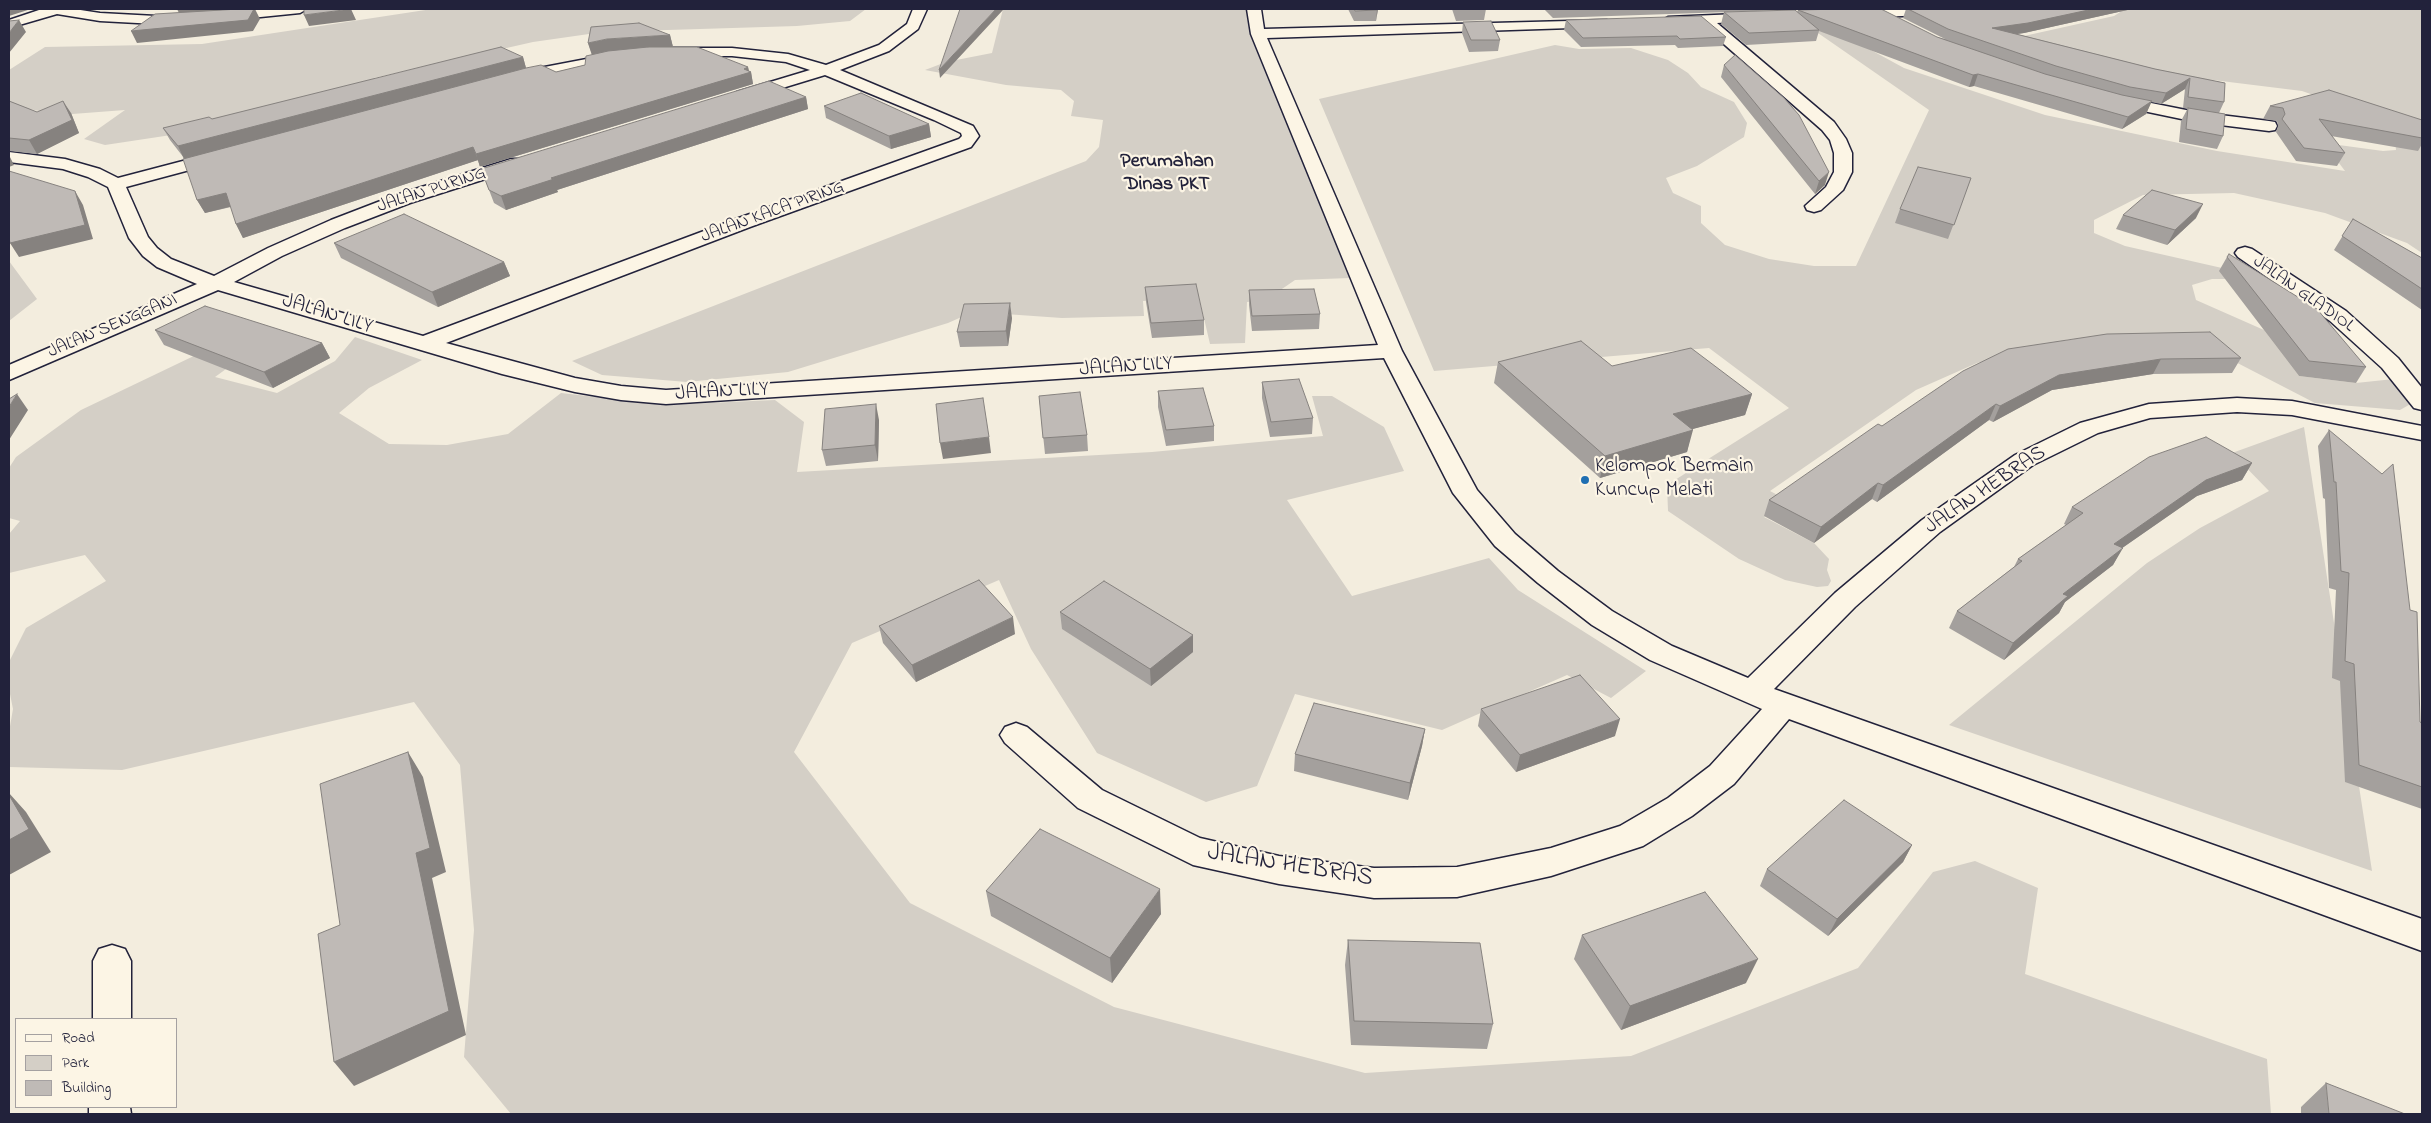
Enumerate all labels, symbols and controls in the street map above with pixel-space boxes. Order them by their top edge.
district label: Perumahan Dinas PKT [1120,151,1214,198]
street label: JALAN PURING [375,163,489,219]
street label: JALAN KACA PIRING [698,177,848,249]
street label: JALAN GLADIOL [2248,252,2358,338]
street label: JALAN LILY [279,289,375,341]
street label: JALAN SENGGANI [45,290,181,364]
street label: JALAN LILY [1079,352,1173,384]
street label: JALAN LILY [675,378,769,408]
street label: JALAN HEBRAS [1921,441,2051,541]
place label: Kelompok Bermain Kuncup Melati [1595,455,1753,505]
marker: Kelompok Bermain Kuncup Melati [1579,474,1591,486]
street label: JALAN HEBRAS [1205,839,1375,895]
legend [15,1018,178,1108]
text: Road [62,1027,95,1049]
text: Park [62,1052,89,1074]
text: Building [62,1077,111,1099]

